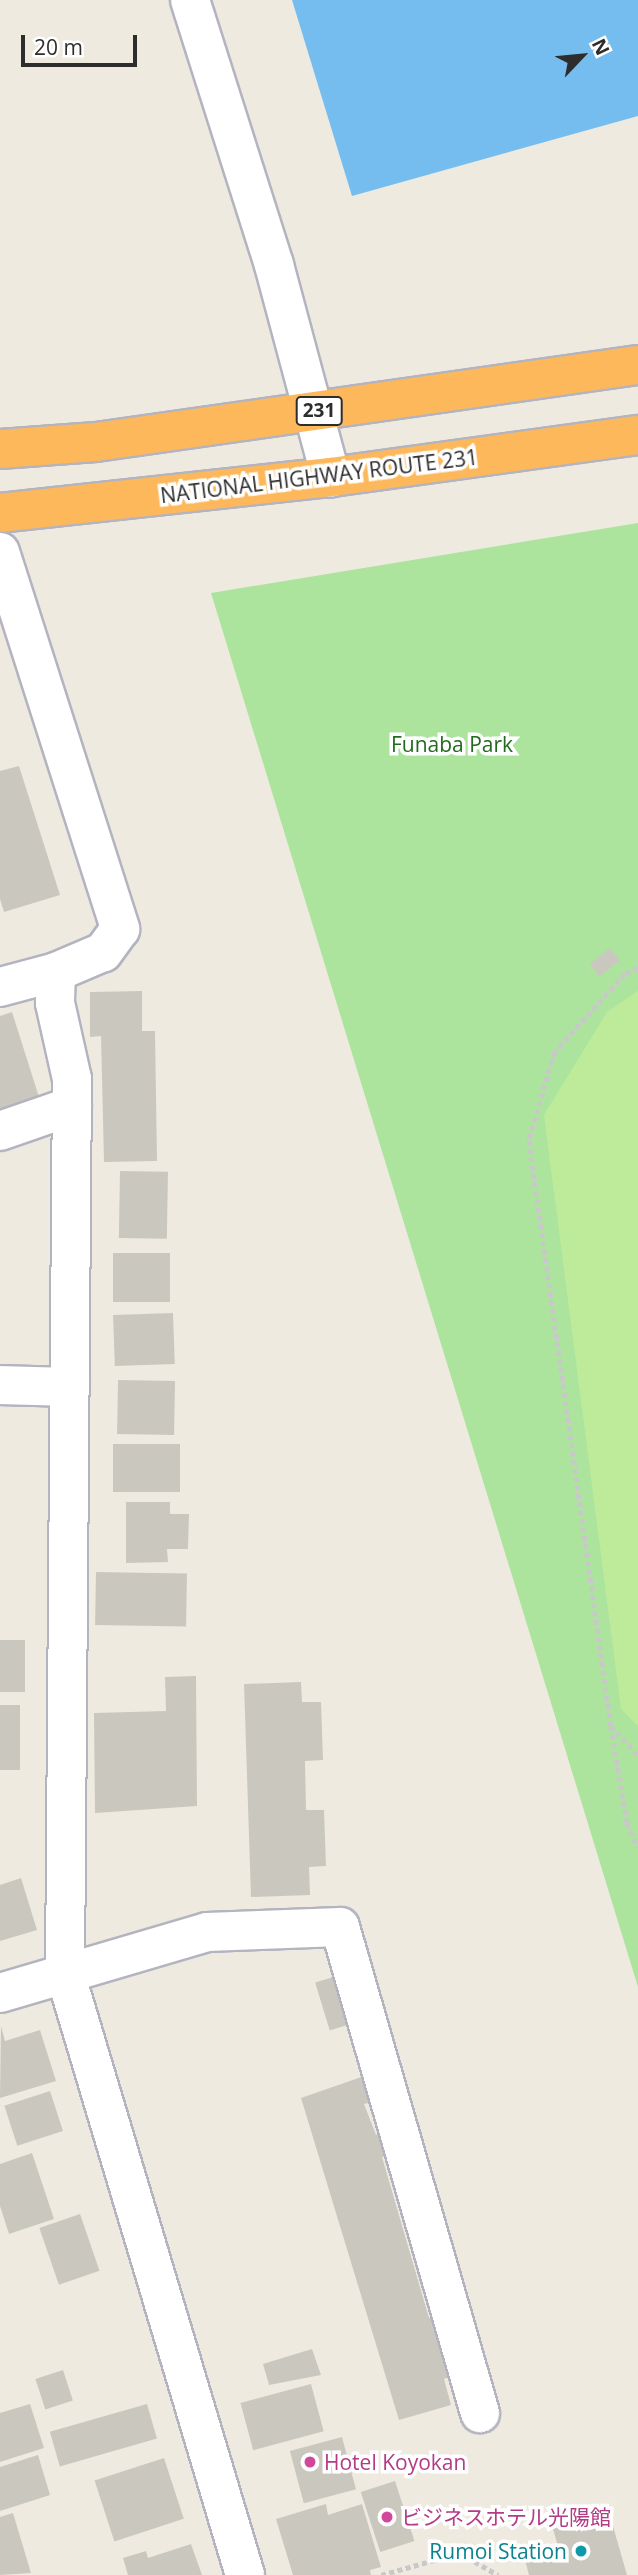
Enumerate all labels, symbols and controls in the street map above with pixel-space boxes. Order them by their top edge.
scale bar [24,21,140,65]
north arrow [547,21,617,91]
text: 20 m [34,33,83,61]
text: N [586,34,616,59]
road number: 231 [294,396,344,426]
street label: NATIONAL HIGHWAY ROUTE 231 [159,444,479,508]
park label: Funaba Park [391,731,513,757]
place label: Hotel Koyokan [324,2449,466,2475]
marker: Hotel Koyokan [302,2454,318,2470]
place label: ビジネスホテル光陽館 [401,2504,611,2530]
marker: ビジネスホテル光陽館 [379,2509,395,2525]
place label: Rumoi Station [429,2538,567,2564]
marker: Rumoi Station [573,2543,589,2559]

